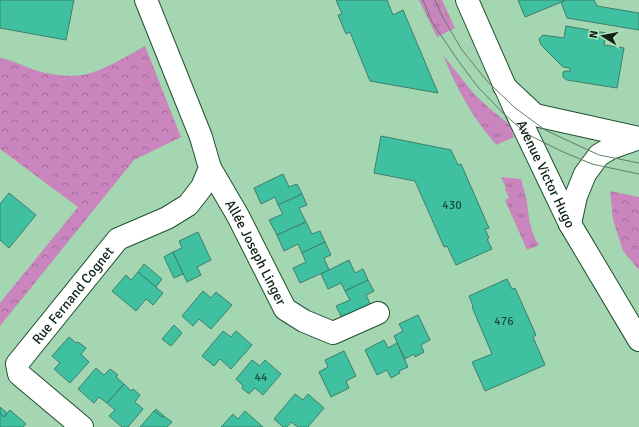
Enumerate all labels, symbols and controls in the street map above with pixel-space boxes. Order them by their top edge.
north arrow [583,16,623,56]
text: N [587,29,601,39]
street label: Avenue Victor Hugo [513,117,579,231]
street label: Allée Joseph Linger [222,196,290,309]
house number: 430 [442,198,462,213]
street label: Rue Fernand Cognet [28,243,117,347]
house number: 476 [494,314,514,329]
house number: 44 [255,370,268,385]

